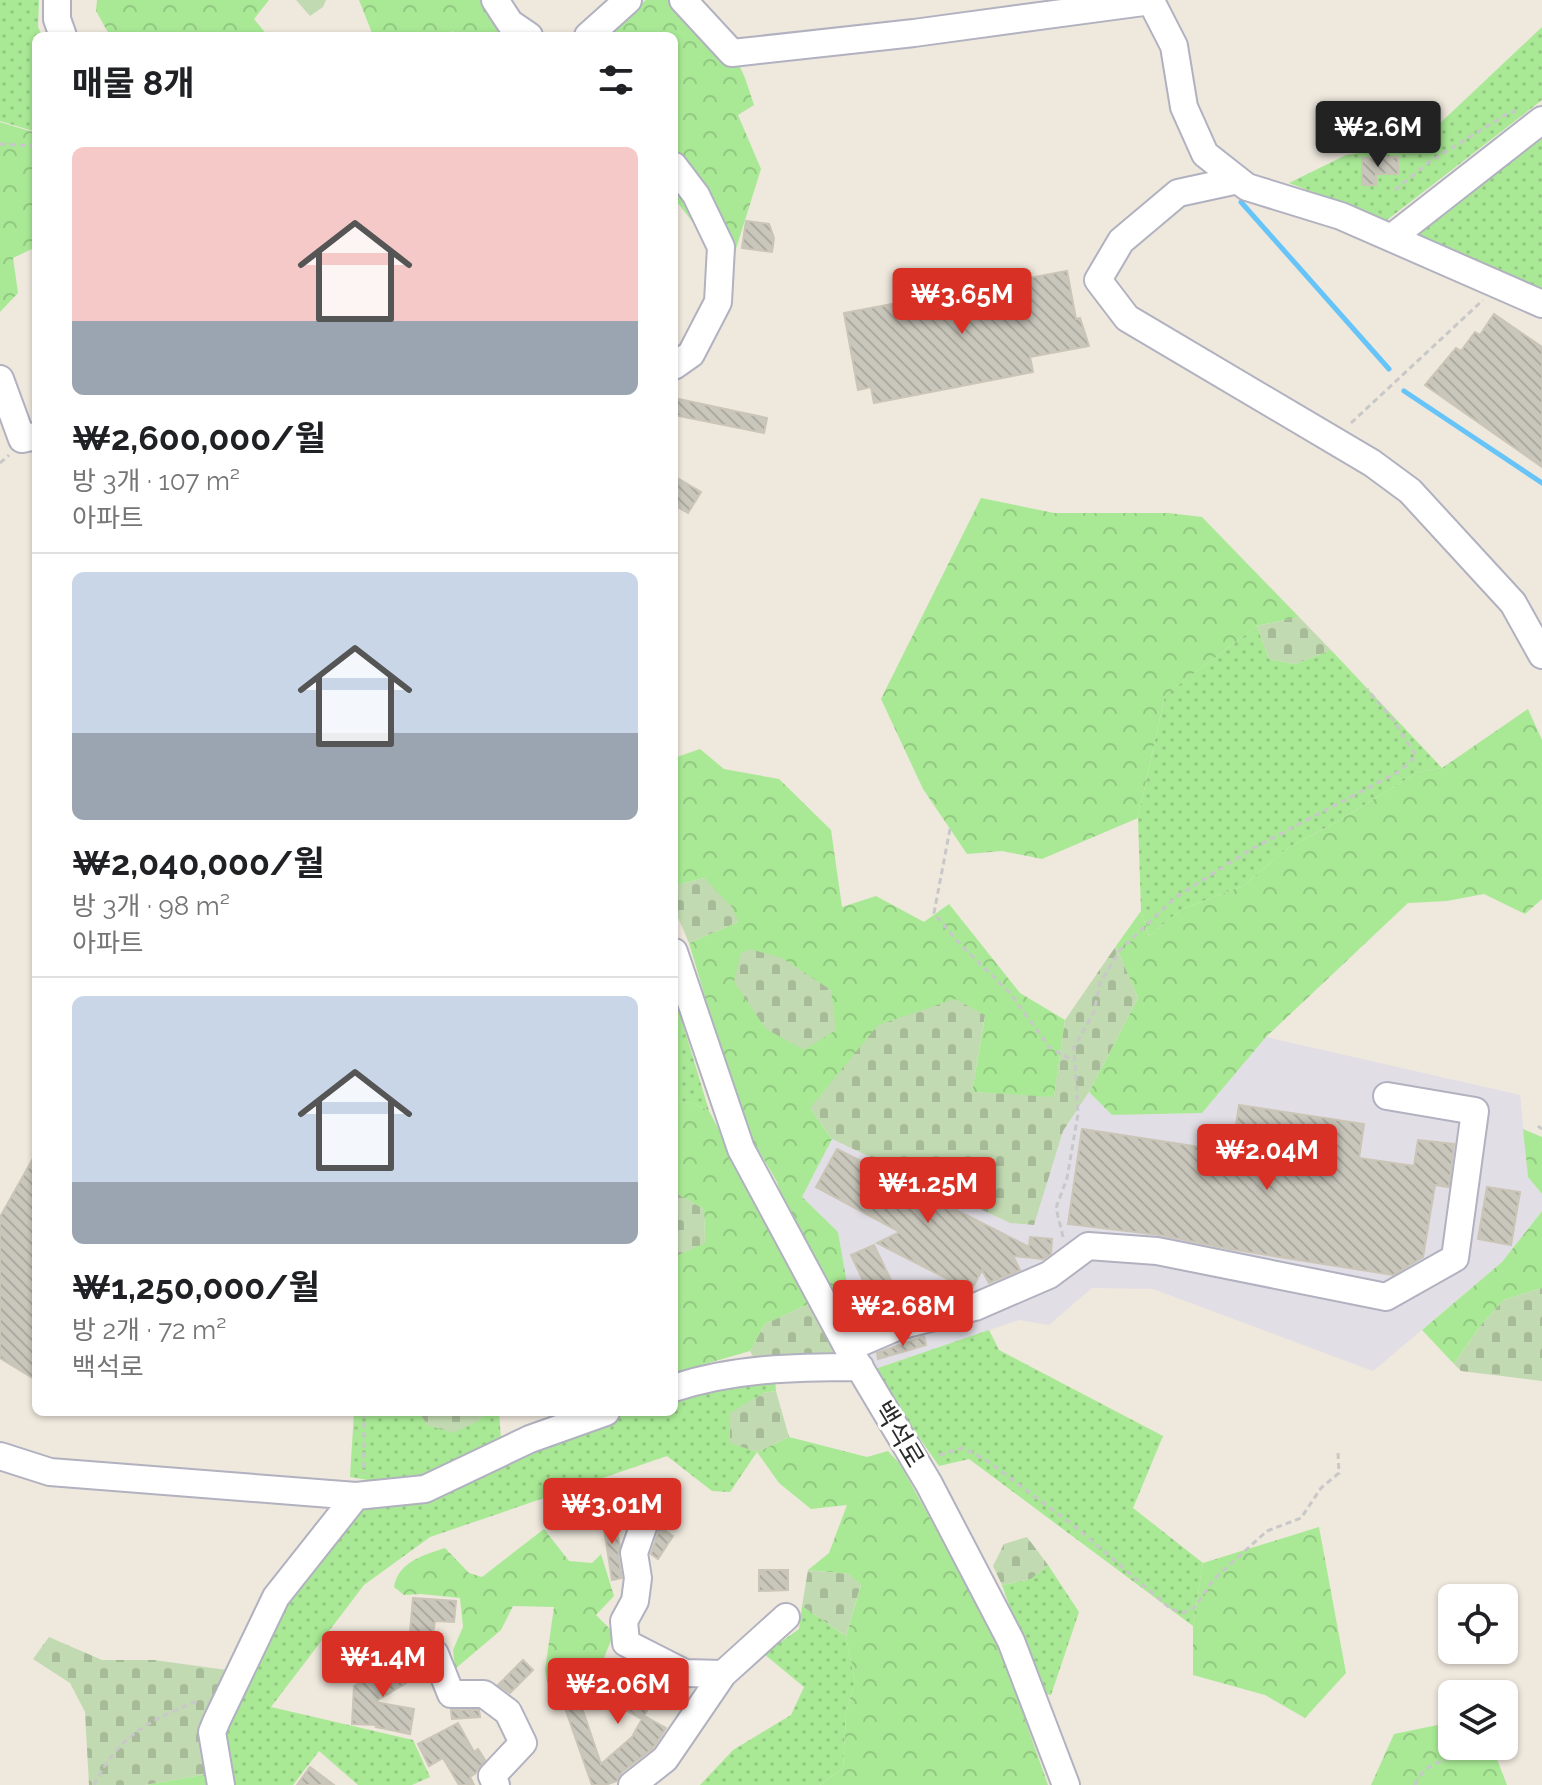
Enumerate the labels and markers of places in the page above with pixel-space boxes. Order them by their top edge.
pin: ₩2.6M [1322,101,1434,169]
pin: ₩3.65M [897,268,1027,336]
pin: ₩2.04M [1202,1124,1332,1192]
pin: ₩1.25M [863,1157,993,1225]
pin: ₩2.68M [838,1280,968,1348]
pin: ₩3.01M [547,1478,677,1546]
pin: ₩1.4M [327,1631,439,1699]
pin: ₩2.06M [553,1658,683,1726]

